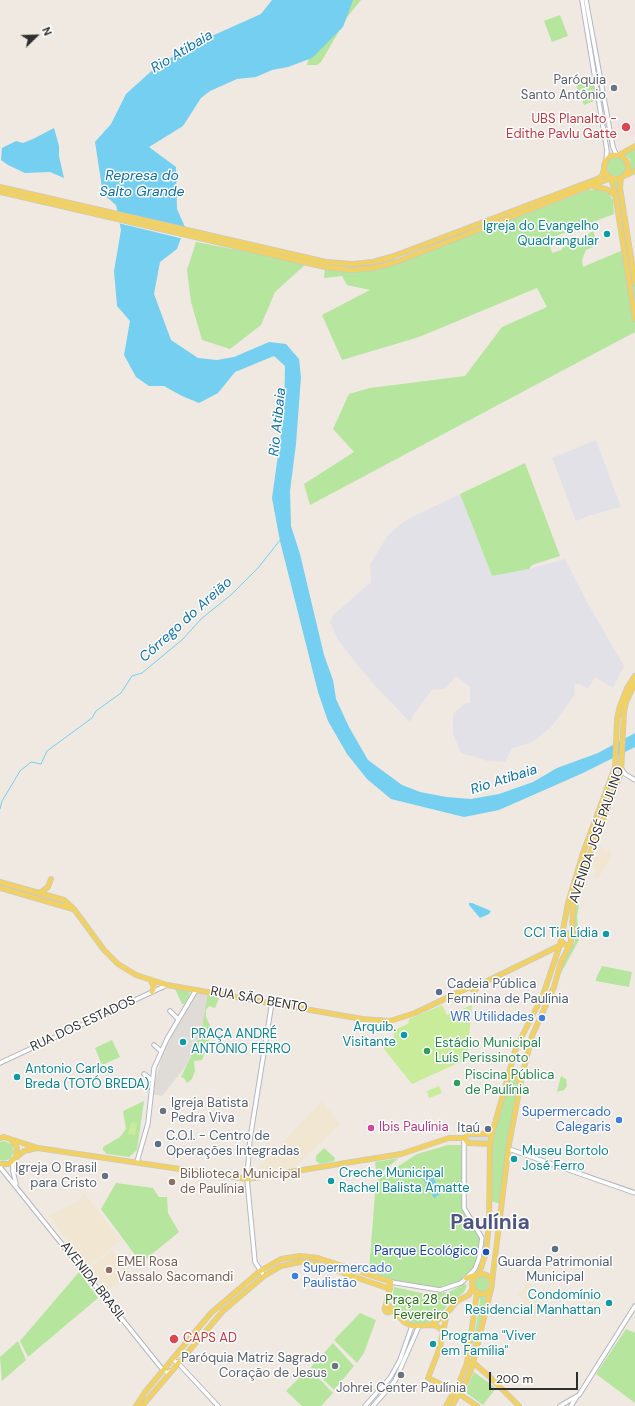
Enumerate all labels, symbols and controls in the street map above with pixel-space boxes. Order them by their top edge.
north arrow [16,16,56,56]
text: N [39,25,55,38]
water label: Rio Atibaia [148,27,216,77]
place label: Paróquia Santo Antônio [521,73,606,104]
marker: Paróquia Santo Antônio [609,83,619,93]
place label: UBS Planalto - Edithe Pavlu Gatte [506,112,617,143]
marker: UBS Planalto - Edithe Pavlu Gatte [620,121,632,133]
water label: Represa do Salto Grande [100,168,184,200]
place label: Igreja do Evangelho Quadrangular [483,219,599,250]
marker: Igreja do Evangelho Quadrangular [602,229,612,239]
water label: Rio Atibaia [266,387,290,457]
water label: Córrego do Areião [136,574,236,666]
water label: Rio Atibaia [469,761,539,799]
street label: AVENIDA JOSÉ PAULINO [566,765,628,905]
place label: CCI Tia Lídia [524,926,598,942]
marker: CCI Tia Lídia [601,929,611,939]
place label: Cadeia Pública Feminina de Paulínia [447,977,569,1008]
street label: RUA SÃO BENTO [209,984,309,1016]
marker: Cadeia Pública Feminina de Paulínia [434,987,444,997]
street label: RUA DOS ESTADOS [28,993,138,1055]
place label: WR Utilidades [450,1010,534,1026]
marker: WR Utilidades [537,1013,547,1023]
place label: Arquib. Visitante [343,1020,396,1051]
place label: PRAÇA ANDRÉ ANTONIO FERRO [191,1027,291,1058]
marker: Arquib. Visitante [399,1030,409,1040]
place label: Estádio Municipal Luís Perissinoto [435,1036,541,1067]
marker: PRAÇA ANDRÉ ANTONIO FERRO [178,1037,188,1047]
marker: Estádio Municipal Luís Perissinoto [422,1046,432,1056]
place label: Antonio Carlos Breda (TOTÓ BREDA) [25,1062,149,1093]
place label: Piscina Pública de Paulínia [465,1068,554,1099]
marker: Antonio Carlos Breda (TOTÓ BREDA) [12,1072,22,1082]
marker: Piscina Pública de Paulínia [452,1078,462,1088]
place label: Igreja Batista Pedra Viva [171,1096,248,1127]
place label: Supermercado Calegaris [522,1105,611,1136]
marker: Igreja Batista Pedra Viva [158,1106,168,1116]
marker: Supermercado Calegaris [614,1115,624,1125]
place label: Ibis Paulínia [379,1120,448,1136]
place label: Itaú [457,1121,480,1137]
marker: Ibis Paulínia [366,1123,376,1133]
marker: Itaú [483,1124,493,1134]
place label: C.O.I. - Centro de Operações Integradas [166,1129,300,1160]
marker: C.O.I. - Centro de Operações Integradas [153,1139,163,1149]
place label: Museu Bortolo José Ferro [522,1144,609,1175]
marker: Museu Bortolo José Ferro [509,1154,519,1164]
place label: Igreja O Brasil para Cristo [15,1161,97,1192]
place label: Creche Municipal Rachel Balista Amatte [339,1166,470,1197]
place label: Biblioteca Municipal de Paulínia [180,1167,300,1198]
marker: Igreja O Brasil para Cristo [100,1171,110,1181]
marker: Creche Municipal Rachel Balista Amatte [326,1176,336,1186]
marker: Biblioteca Municipal de Paulínia [167,1177,177,1187]
district label: Paulínia [450,1210,530,1236]
street label: AVENIDA BRASIL [57,1239,129,1325]
place label: Parque Ecológico [374,1244,478,1260]
marker: Guarda Patrimonial Municipal [550,1244,560,1254]
marker: Parque Ecológico [481,1247,491,1257]
place label: EMEI Rosa Vassalo Sacomandi [117,1255,233,1286]
place label: Guarda Patrimonial Municipal [498,1255,612,1286]
place label: Supermercado Paulistão [303,1261,392,1292]
marker: EMEI Rosa Vassalo Sacomandi [104,1265,114,1275]
marker: Supermercado Paulistão [290,1271,300,1281]
place label: Condomínio Residencial Manhattan [465,1288,601,1319]
park label: Praça 28 de Fevereiro [385,1293,457,1324]
marker: Condomínio Residencial Manhattan [604,1298,614,1308]
place label: Programa "Viver em Família" [441,1329,536,1360]
place label: CAPS AD [183,1331,237,1347]
marker: CAPS AD [168,1333,180,1345]
marker: Programa "Viver em Família" [428,1339,438,1349]
place label: Paróquia Matriz Sagrado Coração de Jesus [181,1351,327,1382]
marker: Paróquia Matriz Sagrado Coração de Jesus [330,1361,340,1371]
scale bar [491,1364,580,1390]
marker: Johrei Center Paulínia [396,1370,406,1380]
text: 200 m [496,1371,533,1387]
place label: Johrei Center Paulínia [336,1381,466,1397]

